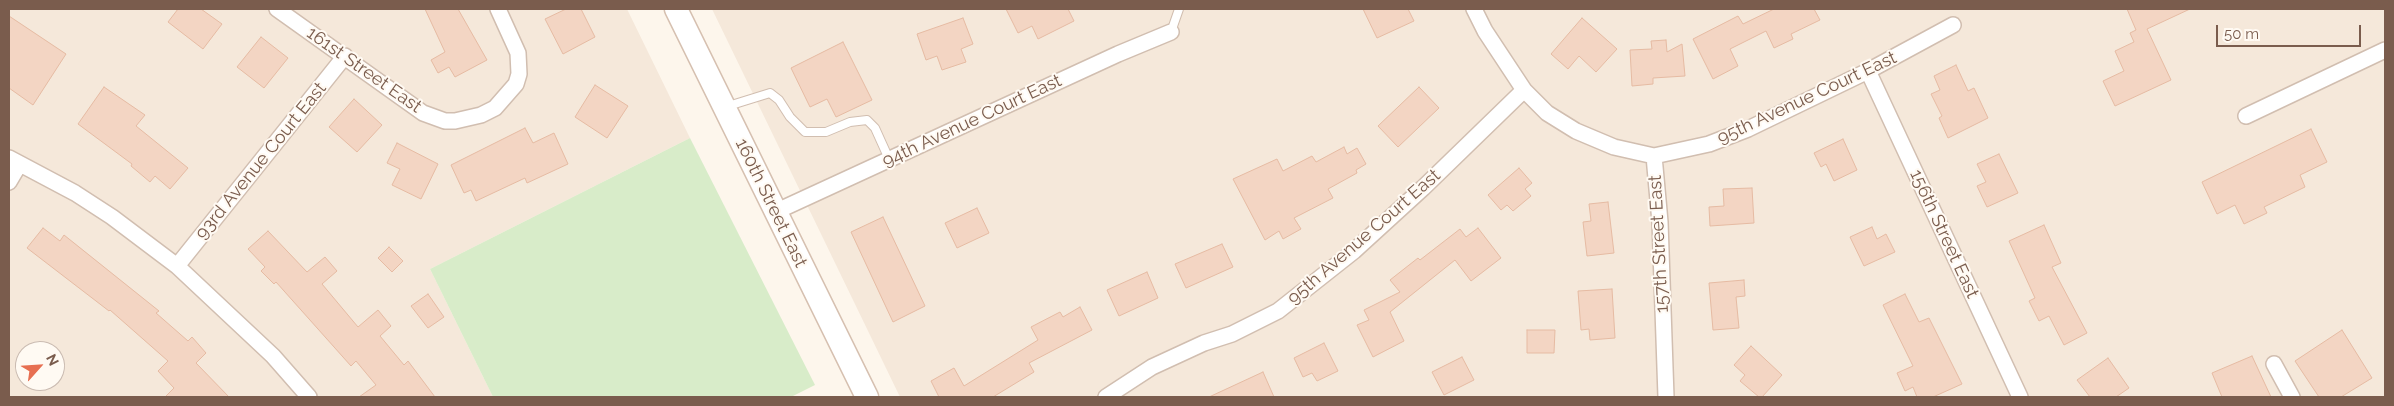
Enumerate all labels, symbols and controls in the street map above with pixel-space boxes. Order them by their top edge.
scale bar [2219,15,2364,47]
street label: 161st Street East [302,22,426,118]
text: 50 m [2224,25,2259,43]
street label: 95th Avenue Court East [1714,47,1900,149]
street label: 94th Avenue Court East [879,70,1065,172]
street label: 93rd Avenue Court East [191,78,331,244]
street label: 160th Street East [730,135,812,271]
street label: 95th Avenue Court East [1283,165,1445,309]
street label: 156th Street East [1905,166,1983,302]
street label: 157th Street East [1645,174,1673,314]
north arrow [15,341,65,391]
text: N [43,352,62,368]

